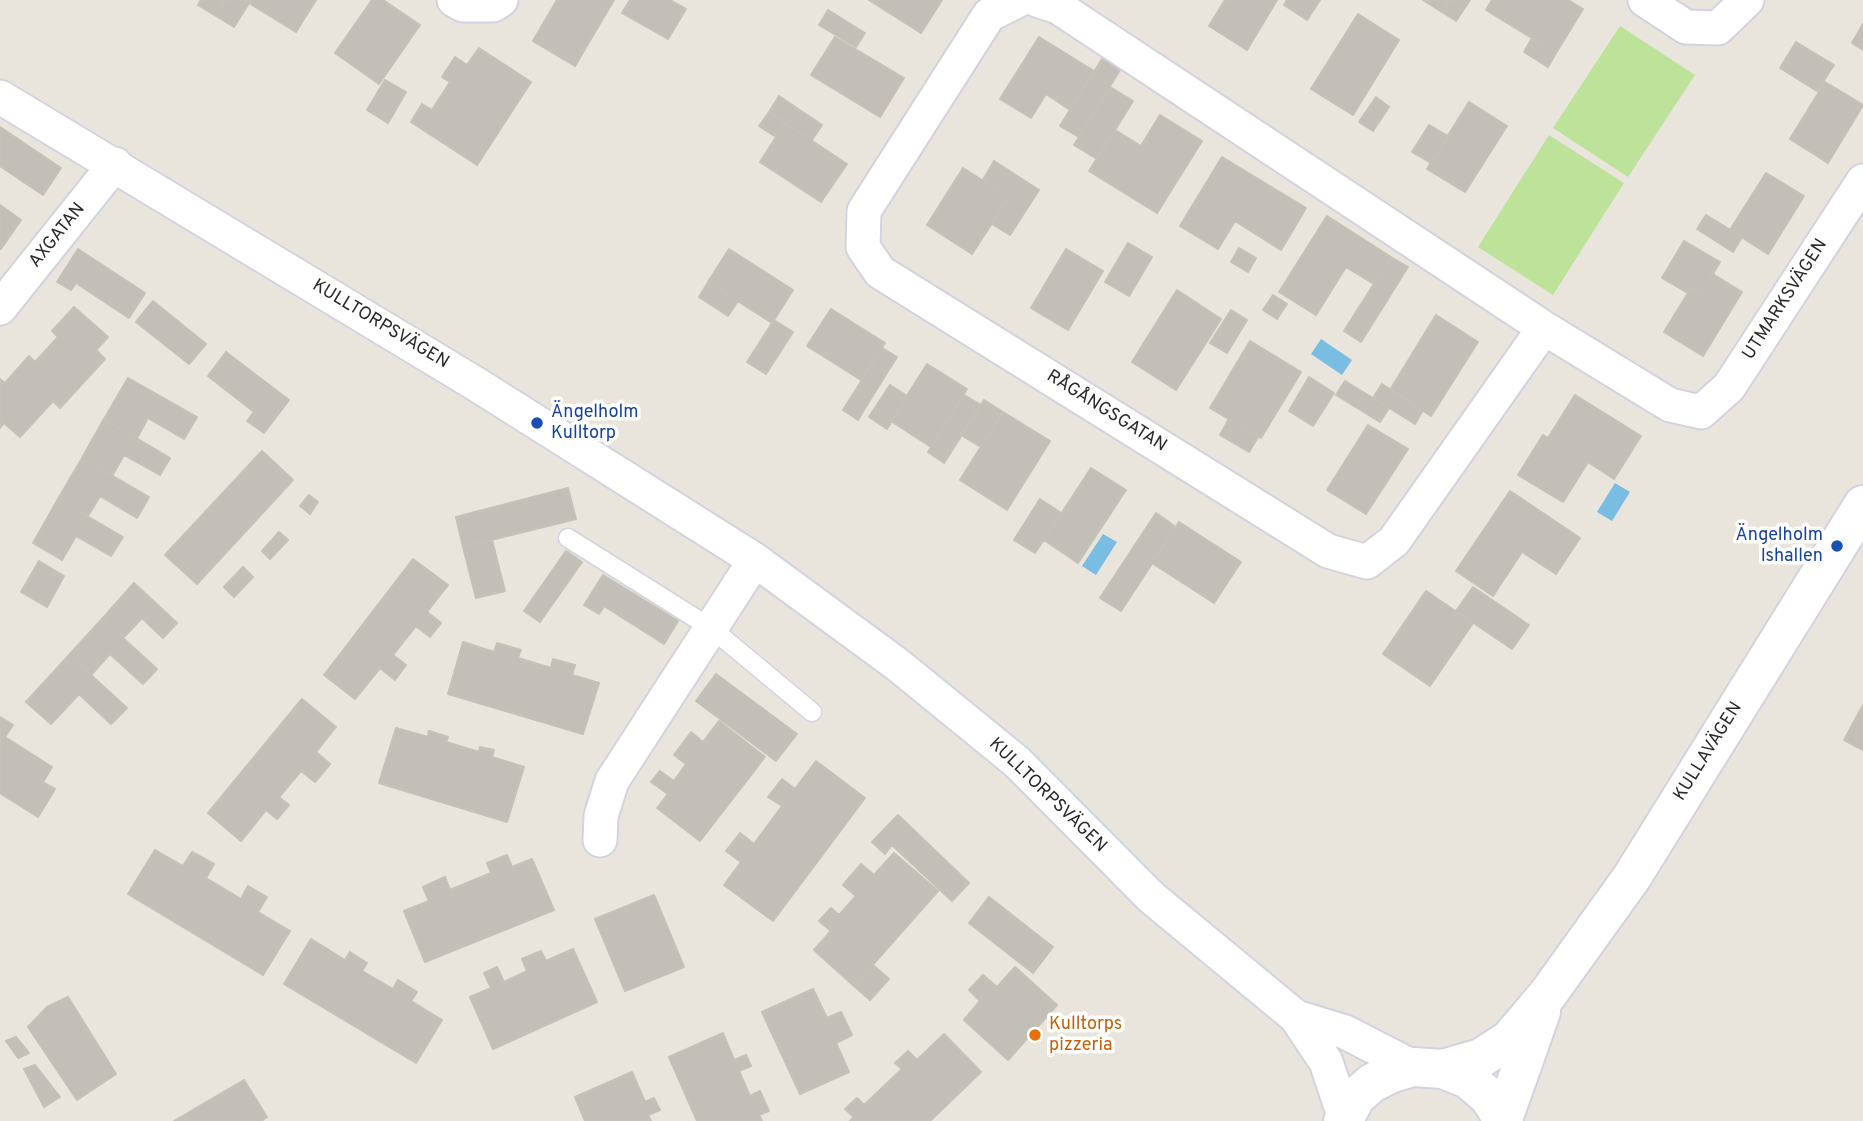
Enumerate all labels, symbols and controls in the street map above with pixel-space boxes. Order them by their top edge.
street label: AXGATAN [25,199,91,273]
street label: UTMARKSVÄGEN [1739,236,1833,364]
street label: KULLTORPSVÄGEN [308,276,452,374]
street label: RÅGÅNGSGATAN [1042,366,1170,458]
place label: Ängelholm Kulltorp [551,402,638,444]
marker: Ängelholm Kulltorp [529,415,545,431]
place label: Ängelholm Ishallen [1736,525,1823,568]
marker: Ängelholm Ishallen [1829,538,1845,554]
street label: KULLAVÄGEN [1670,699,1748,805]
street label: KULLTORPSVÄGEN [984,734,1110,858]
place label: Kulltorps pizzeria [1049,1014,1122,1056]
marker: Kulltorps pizzeria [1027,1027,1043,1043]

